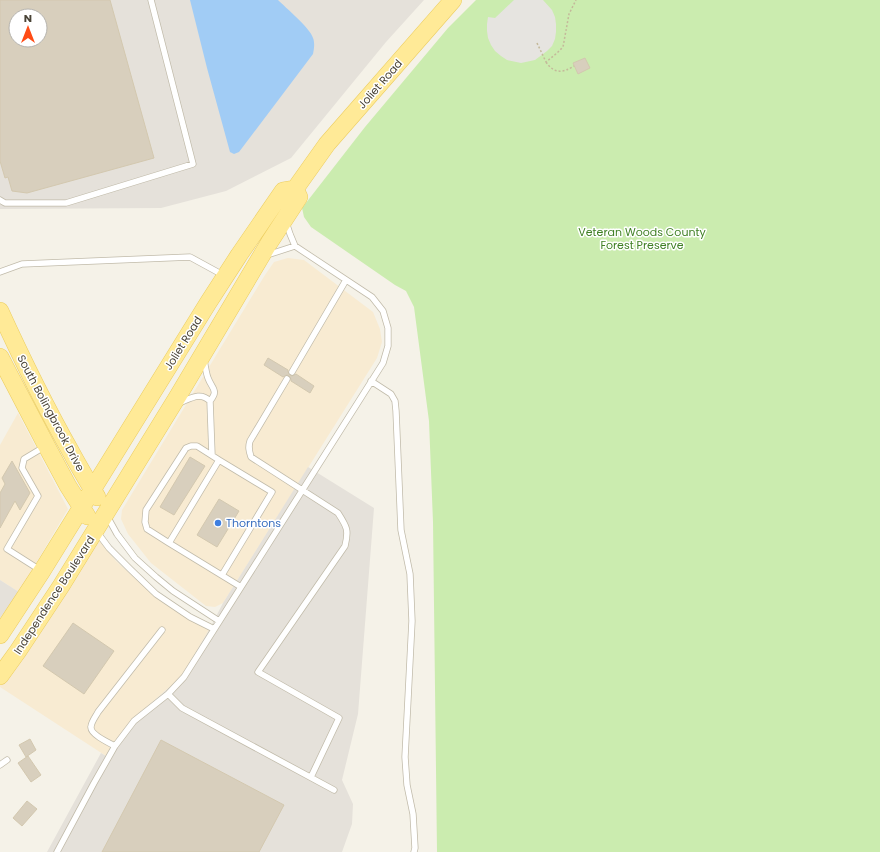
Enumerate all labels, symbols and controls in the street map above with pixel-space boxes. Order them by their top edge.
north arrow [8,8,48,48]
text: N [24,10,32,26]
street label: Joliet Road [354,56,406,112]
park label: Veteran Woods County Forest Preserve [578,224,706,253]
street label: Joliet Road [160,313,206,373]
street label: South Bolingbrook Drive [13,352,89,474]
place label: Thorntons [226,515,281,531]
marker: Thorntons [213,518,223,528]
street label: Independence Boulevard [10,533,98,657]

